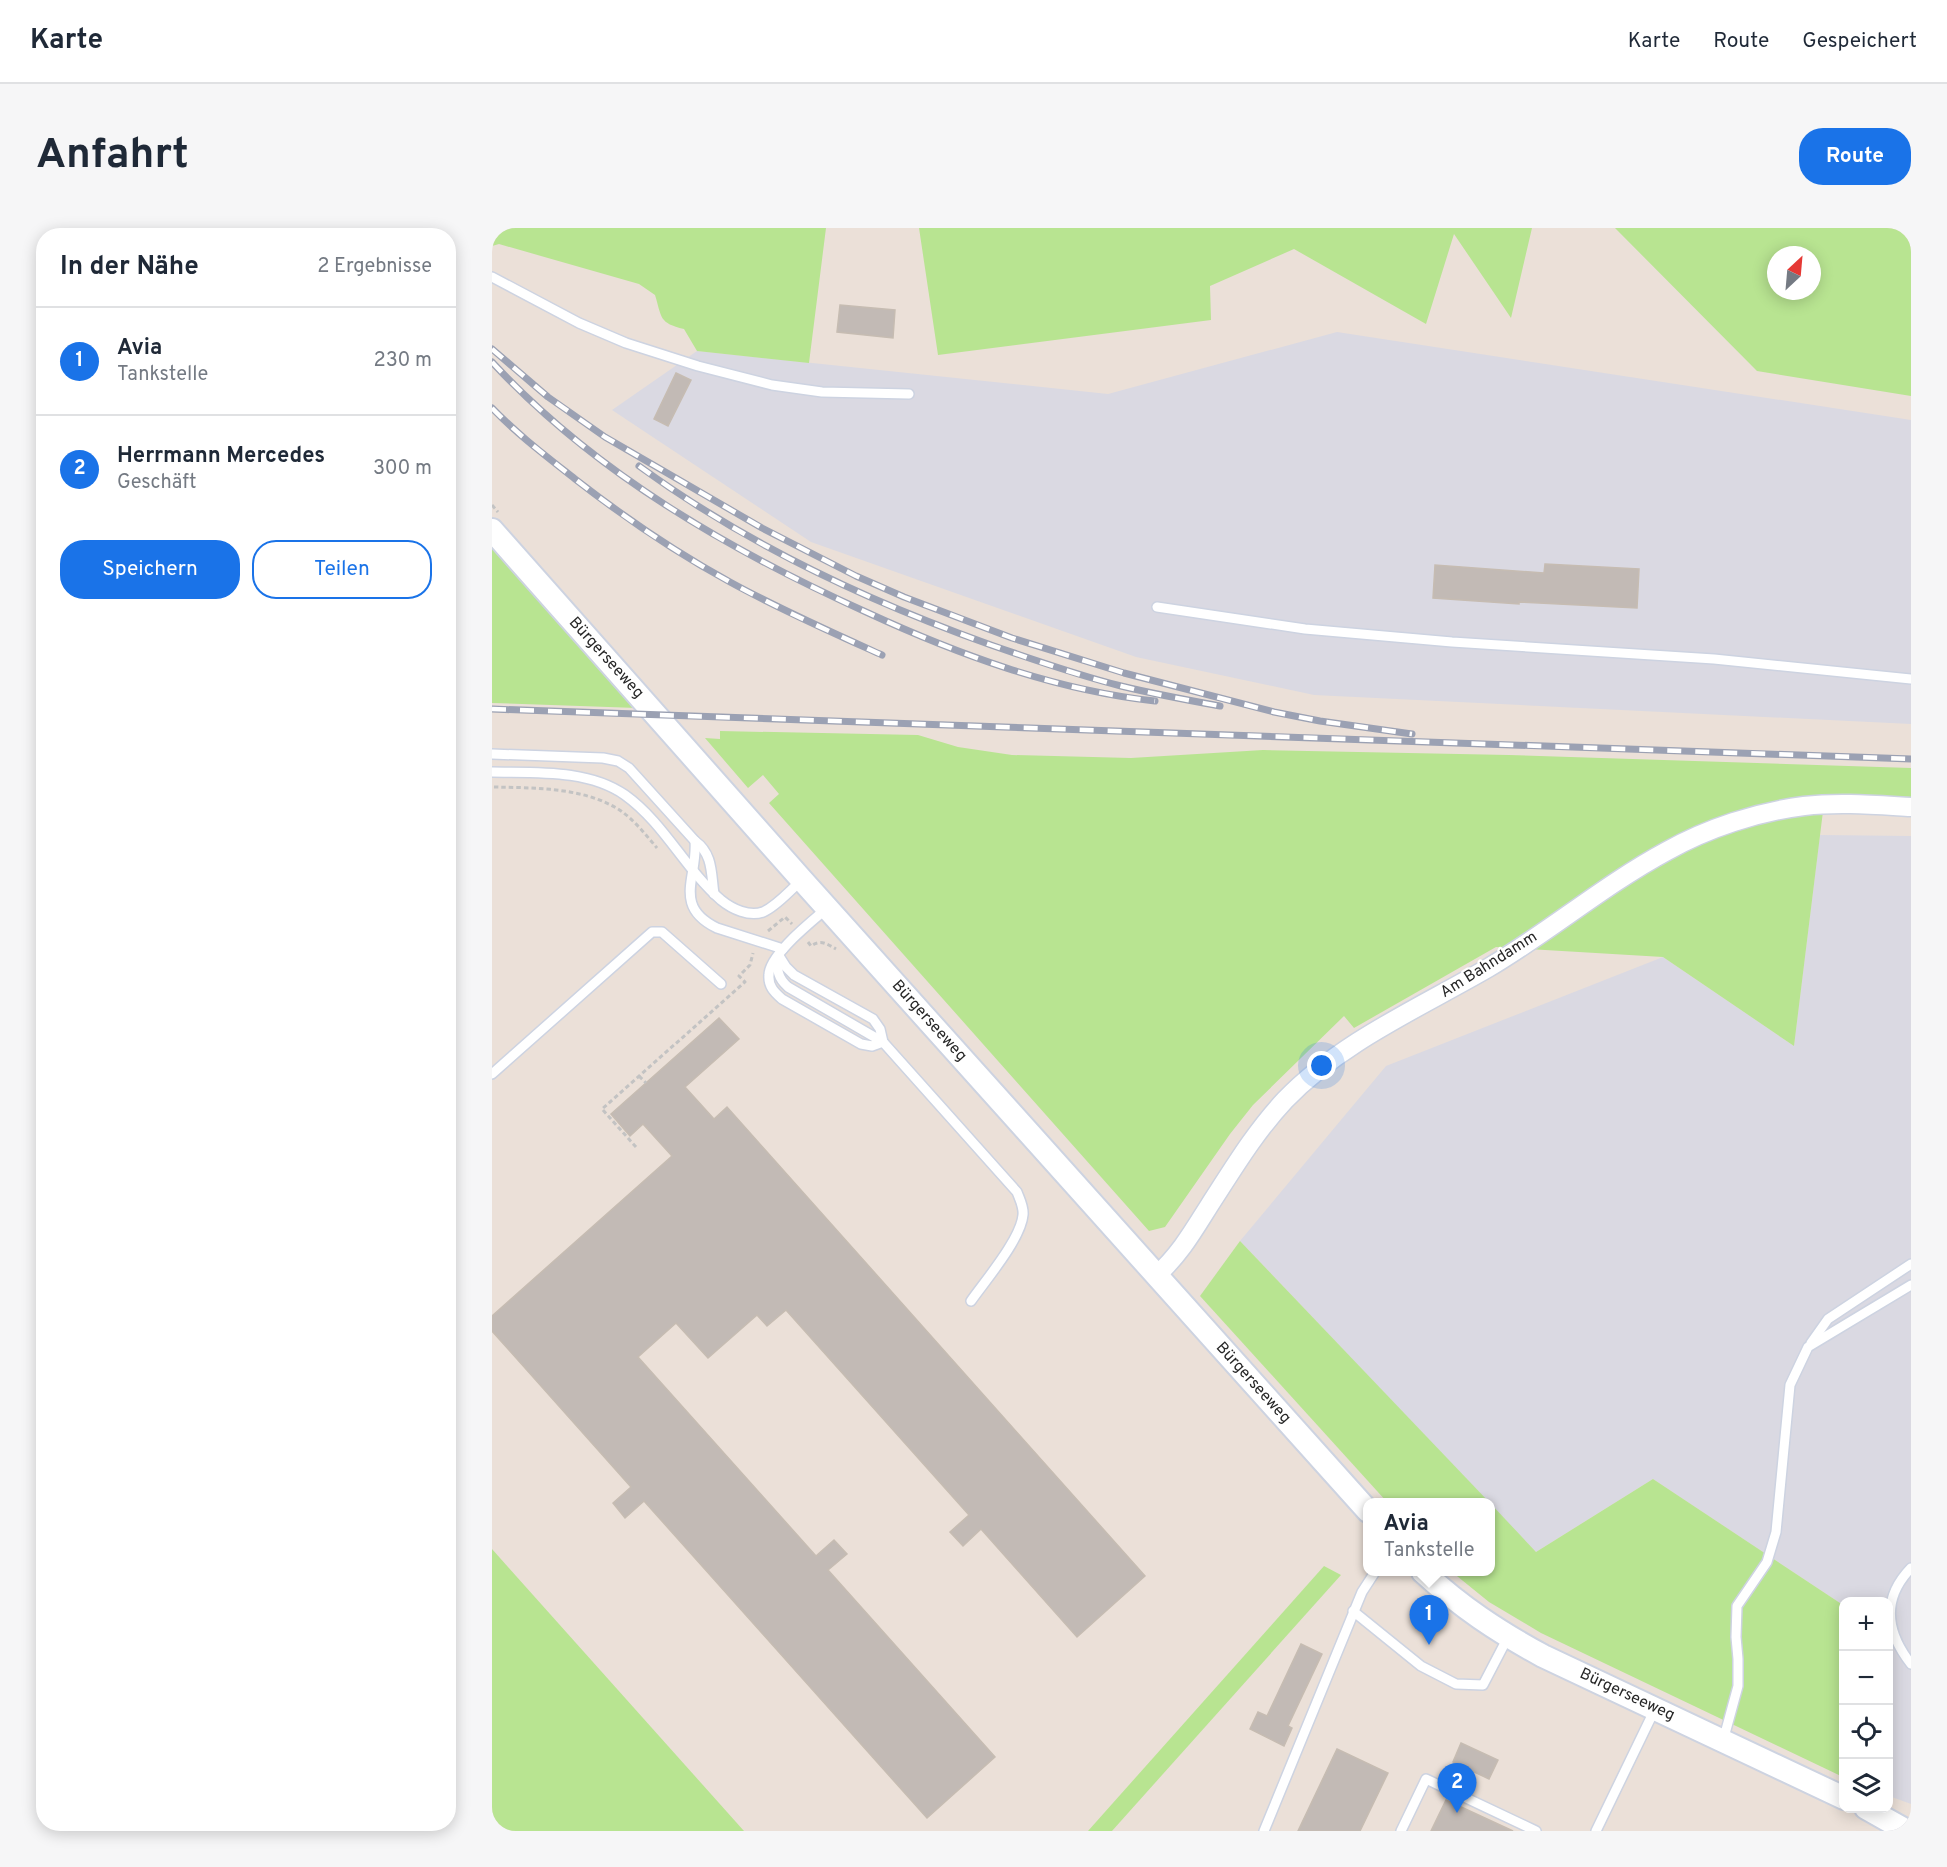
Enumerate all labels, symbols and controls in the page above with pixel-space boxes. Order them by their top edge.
text: Karte [30,23,103,59]
text: Karte [1628,28,1680,55]
text: Route [1713,28,1769,55]
text: Gespeichert [1802,28,1917,55]
button: Route [1799,128,1911,185]
text: Anfahrt [36,130,189,183]
north arrow [1767,246,1821,300]
text: In der Nähe [60,251,199,284]
text: 2 Ergebnisse [317,254,432,280]
text: Avia [117,335,162,362]
text: 1 [76,348,84,374]
text: 230 m [373,348,432,374]
text: Tankstelle [117,362,208,388]
text: Herrmann Mercedes [117,443,325,470]
text: 2 [73,456,86,482]
text: 300 m [373,456,432,482]
text: Geschäft [117,470,197,496]
button: Speichern [60,540,240,599]
button: Teilen [252,540,432,599]
street label: Bürgerseeweg [564,613,648,703]
street label: Am Bahndamm [1437,927,1541,1003]
street label: Bürgerseeweg [887,976,971,1066]
your location [1307,1051,1336,1080]
street label: Bürgerseeweg [1211,1338,1295,1428]
popup [1363,1498,1495,1576]
text: Avia [1383,1511,1429,1538]
text: Tankstelle [1383,1538,1475,1564]
pin: 1 [1410,1596,1448,1645]
map controls [1839,1597,1893,1813]
button: + [1839,1597,1893,1651]
button: − [1839,1651,1893,1705]
street label: Bürgerseeweg [1576,1664,1678,1726]
button: locate [1839,1705,1893,1759]
button: layers [1839,1759,1893,1813]
pin: 2 [1438,1764,1476,1813]

